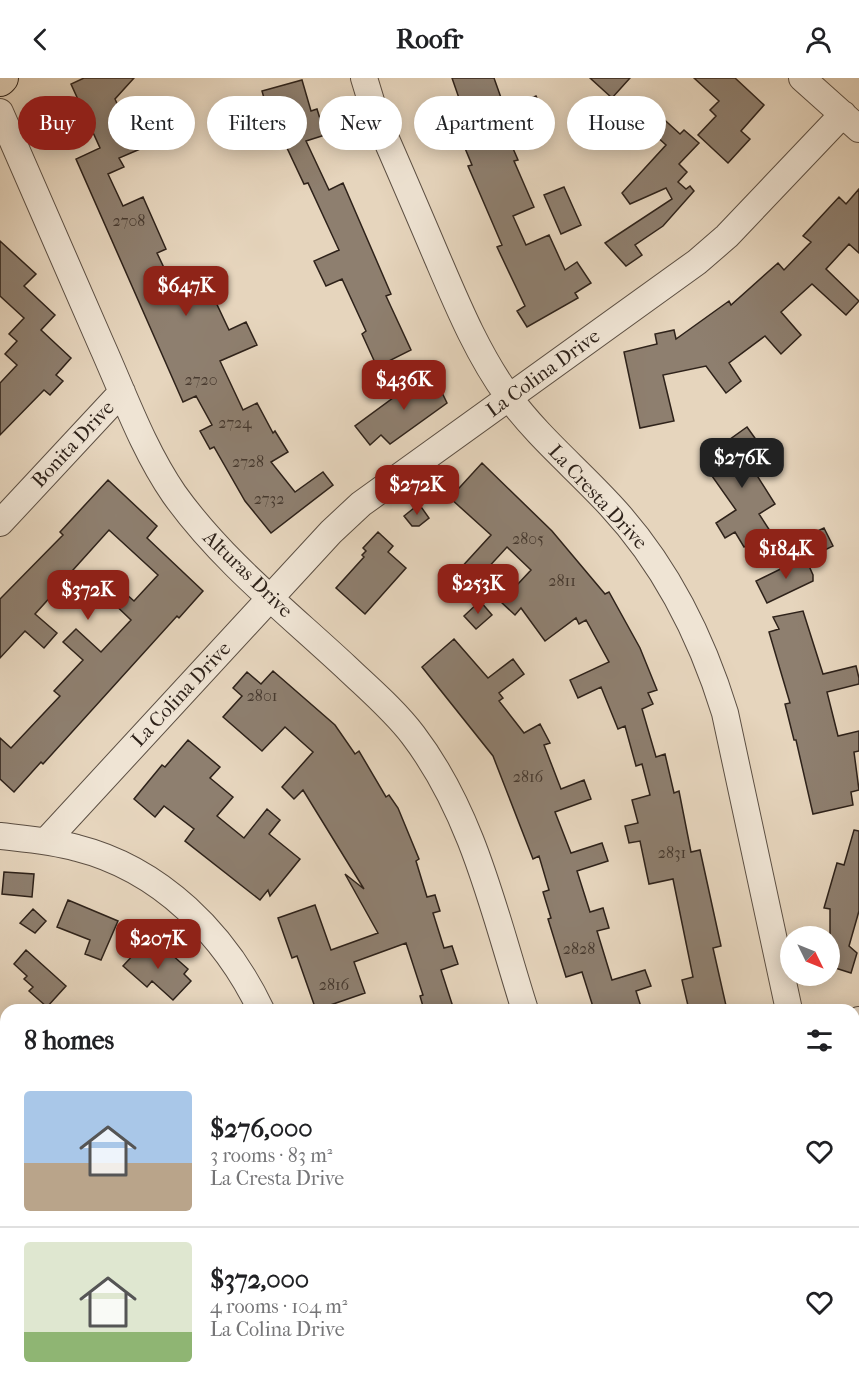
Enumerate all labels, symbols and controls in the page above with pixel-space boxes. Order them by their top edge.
icon: back [24,23,57,56]
text: Roofr [396,23,463,55]
icon: person [802,23,835,56]
chip: Buy [18,96,96,150]
chip: Rent [108,96,195,150]
chip: Filters [207,96,307,150]
chip: New [319,96,402,150]
chip: Apartment [414,96,555,150]
chip: House [567,96,666,150]
house number: 2708 [113,211,145,230]
pin: $647K [144,266,228,317]
text: $647K [157,274,215,297]
street label: La Colina Drive [482,324,604,422]
pin: $436K [362,360,446,411]
text: $436K [376,368,432,391]
house number: 2720 [185,370,217,389]
street label: Bonita Drive [27,396,119,492]
house number: 2724 [218,413,252,432]
pin: $276K [700,438,784,489]
street label: La Cresta Drive [544,440,652,554]
text: $276K [714,446,770,469]
house number: 2728 [232,452,264,471]
pin: $272K [375,465,459,516]
text: $272K [389,473,445,496]
house number: 2732 [254,489,284,508]
street label: Alturas Drive [198,525,297,622]
house number: 2805 [512,529,544,548]
pin: $184K [744,529,828,580]
text: $184K [759,537,813,560]
pin: $253K [436,564,520,615]
pin: $372K [46,570,130,621]
house number: 2811 [548,571,576,590]
text: $253K [452,572,504,595]
text: $372K [61,578,115,601]
street label: La Colina Drive [127,637,235,751]
house number: 2801 [247,686,277,705]
house number: 2816 [513,767,544,786]
house number: 2831 [658,843,686,862]
pin: $207K [116,919,200,970]
north arrow [780,926,840,986]
map controls [780,926,840,986]
text: $207K [130,927,186,950]
house number: 2828 [563,939,595,958]
house number: 2816 [319,975,350,994]
icon: filters [803,1024,836,1057]
text: 8 homes [24,1025,114,1056]
text: $276,000 [210,1113,313,1144]
icon: home [72,1115,144,1187]
icon: heart [803,1135,836,1168]
text: 3 rooms · 83 m² [210,1144,333,1167]
text: La Cresta Drive [210,1167,344,1190]
text: $372,000 [210,1264,309,1295]
icon: home [72,1266,144,1338]
icon: heart [803,1286,836,1319]
text: 4 rooms · 104 m² [210,1295,348,1318]
text: La Colina Drive [210,1318,345,1341]

